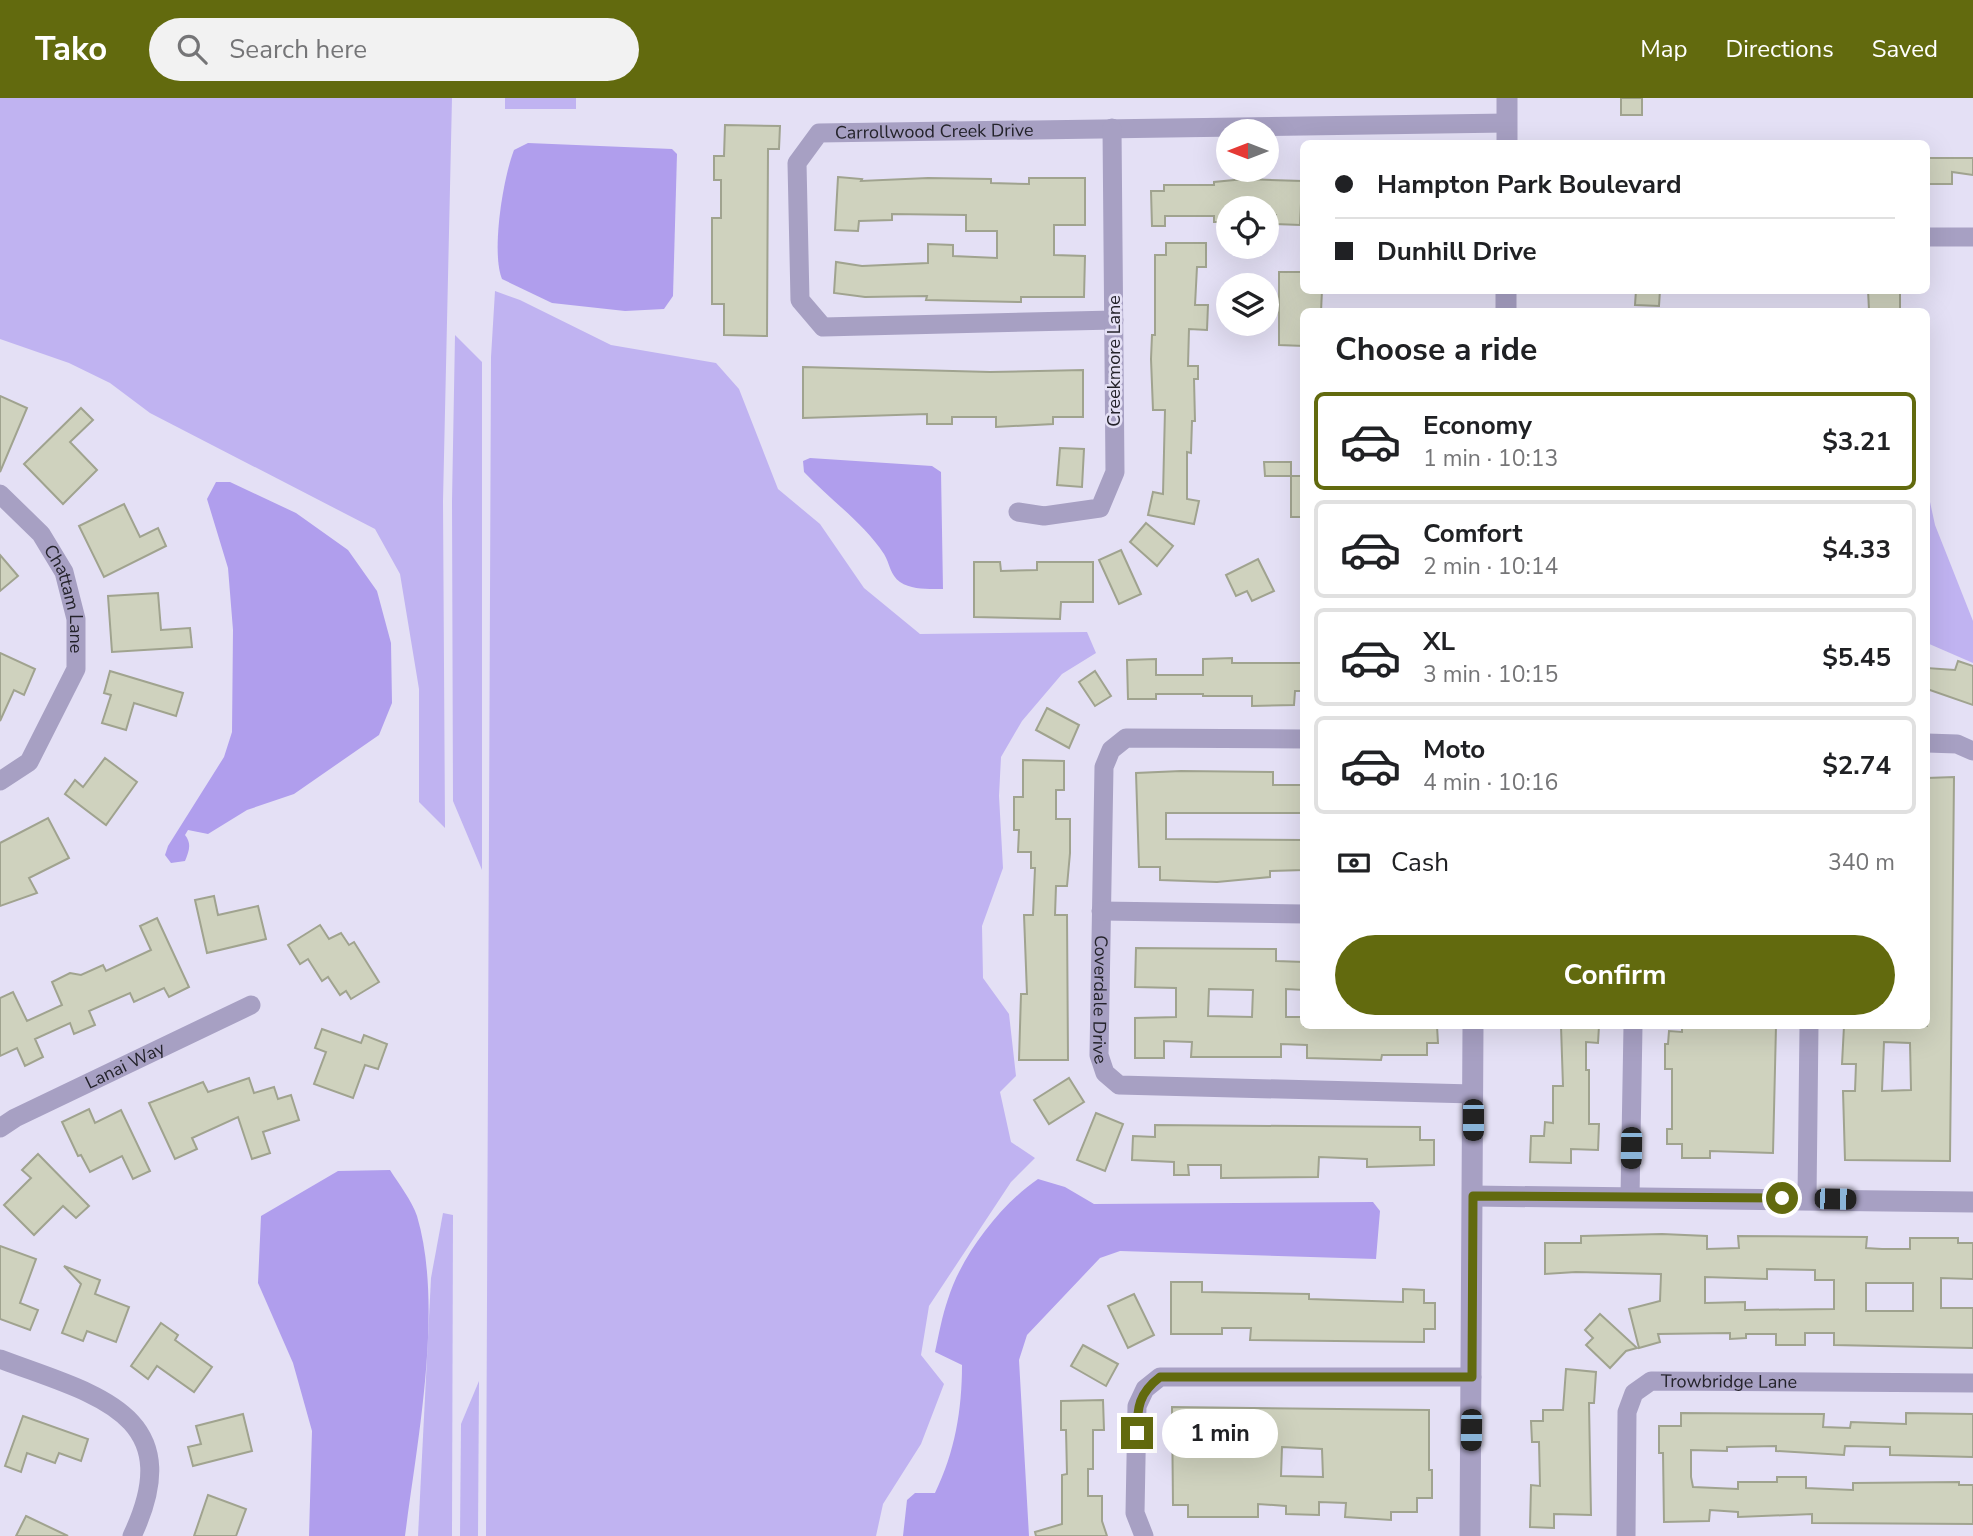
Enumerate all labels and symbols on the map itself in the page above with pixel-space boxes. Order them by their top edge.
street label: Carrollwood Creek Drive [835,118,1034,145]
north arrow [1216,119,1279,182]
street label: Creekmore Lane [1102,295,1126,427]
street label: Chattam Lane [38,540,88,653]
street label: Coverdale Drive [1087,935,1113,1067]
street label: Lanai Way [81,1036,169,1095]
car [1463,1099,1484,1141]
car [1621,1127,1642,1169]
route start [1766,1182,1798,1214]
car [1814,1188,1857,1210]
street label: Trowbridge Lane [1661,1369,1797,1394]
callout: 1 min [1162,1408,1277,1458]
car [1461,1409,1482,1451]
route end [1121,1417,1153,1449]

